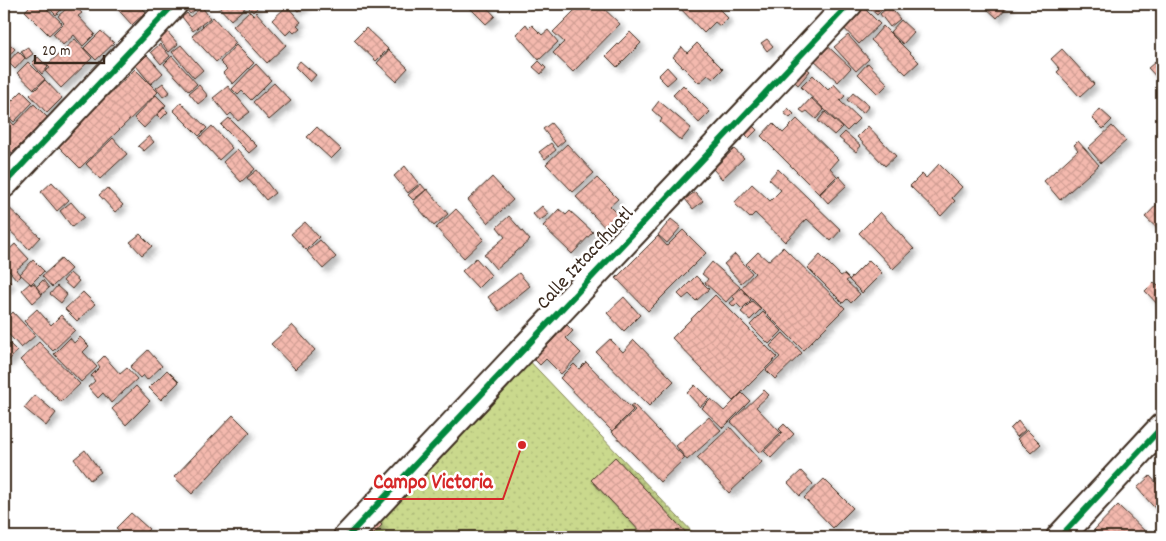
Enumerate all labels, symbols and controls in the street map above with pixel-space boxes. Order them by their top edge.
scale bar [35,32,104,64]
text: 20 m [42,41,70,63]
street label: Calle Iztaccíhuatl [531,201,641,317]
callout: Campo Victoria [364,463,503,499]
text: Campo Victoria [373,469,494,499]

